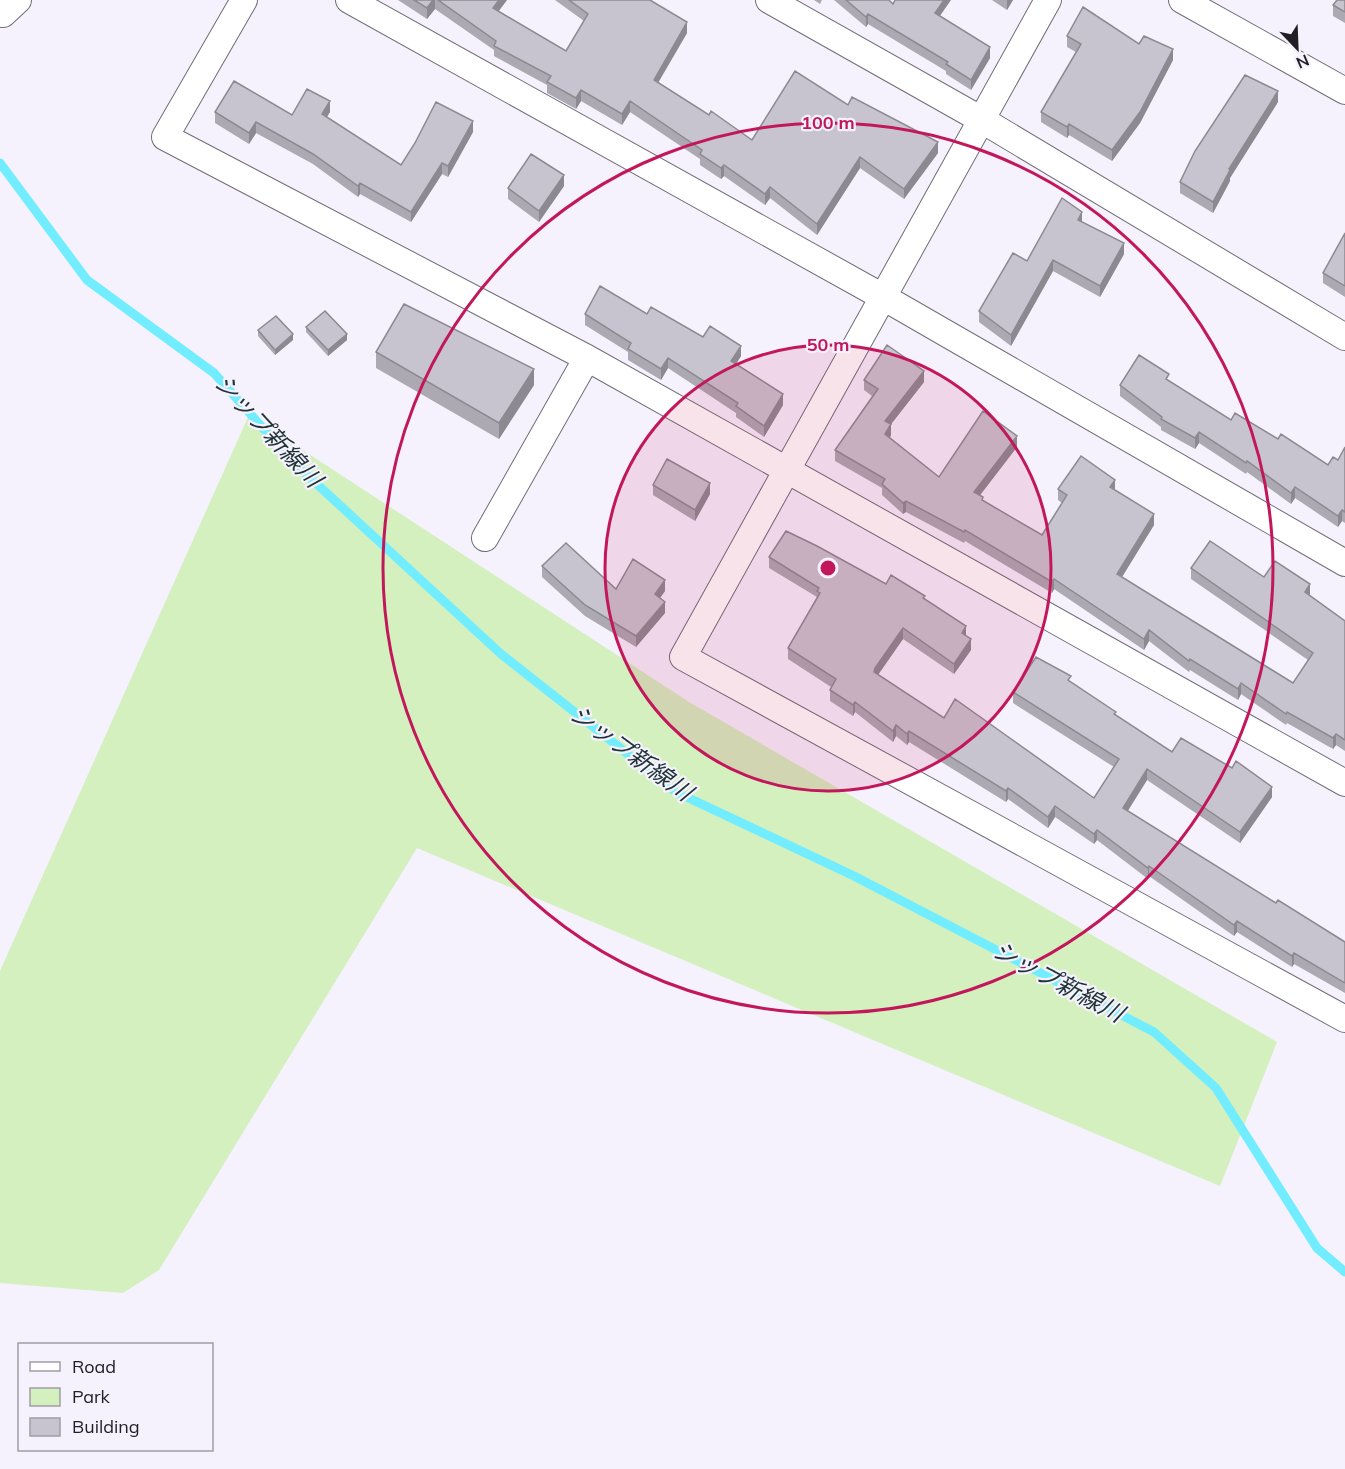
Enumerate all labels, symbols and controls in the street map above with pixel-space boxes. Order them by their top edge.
north arrow [1267,18,1327,78]
text: N [1293,50,1312,73]
text: 100 m [801,111,855,134]
text: 50 m [807,333,849,356]
water label: シップ新線川 [209,367,331,495]
centre of rings [818,558,838,578]
water label: シップ新線川 [565,698,701,808]
water label: シップ新線川 [988,934,1132,1030]
legend [18,1343,213,1451]
text: Road [72,1355,116,1378]
text: Park [72,1385,111,1408]
text: Building [72,1415,140,1438]

